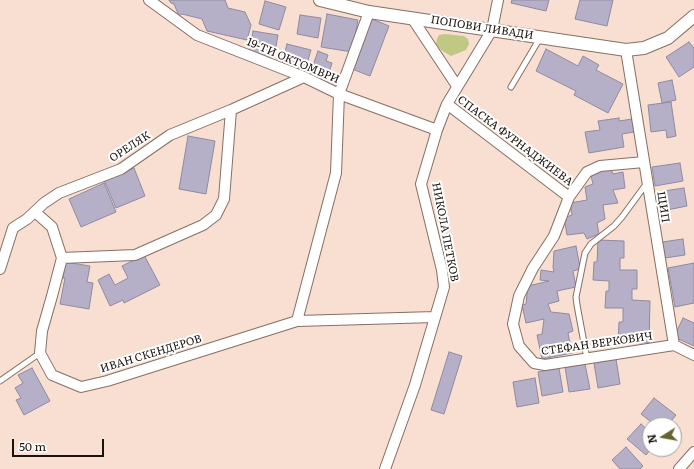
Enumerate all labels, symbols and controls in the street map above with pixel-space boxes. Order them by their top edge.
street label: ПОПОВИ ЛИВАДИ [430,13,534,43]
street label: 19-ТИ ОКТОМВРИ [245,35,341,87]
street label: СПАСКА ФУРНАДЖИЕВА [455,93,575,189]
street label: ОРЕЛЯК [107,129,153,165]
street label: НИКОЛА ПЕТКОВ [429,181,461,283]
street label: ЩИП [654,190,672,224]
street label: СТЕФАН ВЕРКОВИЧ [540,330,654,358]
street label: ИВАН СКЕНДЕРОВ [99,332,203,376]
north arrow [642,417,682,457]
scale bar [14,431,106,457]
text: N [642,433,660,445]
text: 50 m [19,437,46,455]

